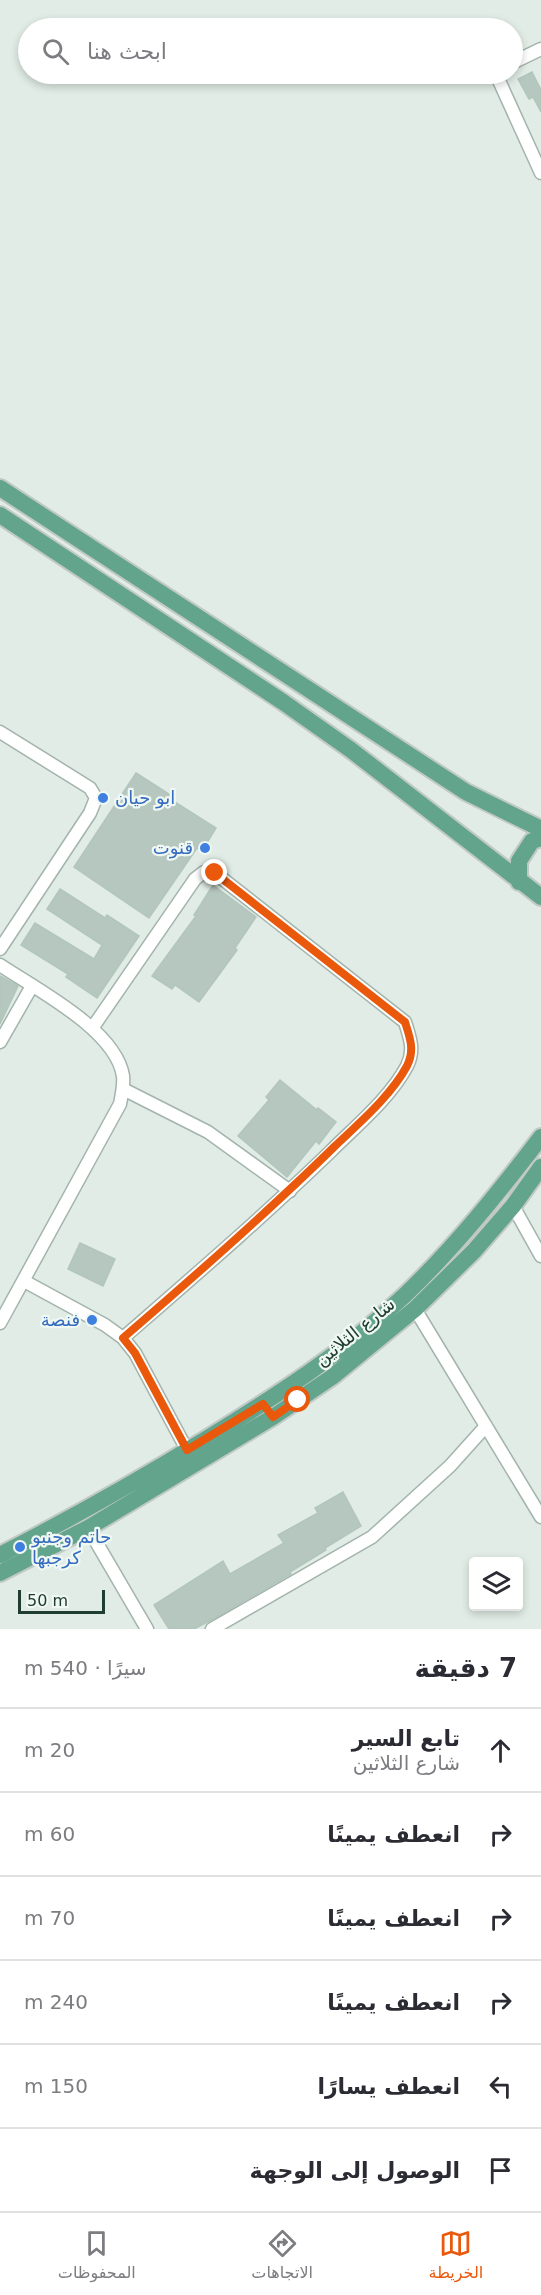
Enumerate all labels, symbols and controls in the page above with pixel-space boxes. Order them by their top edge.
search box [18,18,523,84]
icon: search [39,35,72,68]
text: ابحث هنا [87,39,167,64]
place label: ابو حيان [115,787,175,809]
marker: ابو حيان [96,791,110,805]
place label: قنوت [153,837,193,859]
marker: قنوت [198,841,212,855]
route end [201,859,227,885]
street label: شارع الثلاثين [311,1293,399,1371]
place label: فنصة [41,1309,80,1330]
marker: فنصة [85,1313,99,1327]
route start [284,1386,310,1412]
place label: حاتم وجنبو كرجبها [31,1526,111,1569]
marker: حاتم وجنبو كرجبها [13,1540,27,1554]
map controls [469,1557,523,1611]
button: layers [469,1557,523,1611]
scale bar [18,1587,105,1614]
text: 50 m [27,1591,68,1610]
text: 7 دقيقة [414,1653,517,1683]
text: سيرًا · 540 m [24,1656,147,1680]
text: تابع السير [352,1726,460,1751]
icon: ahead [484,1734,517,1767]
text: 20 m [24,1738,75,1762]
text: شارع الثلاثين [353,1751,460,1775]
icon: right [484,1818,517,1851]
text: 60 m [24,1822,75,1846]
text: انعطف يمينًا [327,1822,460,1847]
icon: right [484,1902,517,1935]
text: 70 m [24,1906,75,1930]
text: انعطف يمينًا [327,1906,460,1931]
icon: right [484,1986,517,2019]
text: 240 m [24,1990,88,2014]
text: انعطف يمينًا [327,1990,460,2015]
icon: left [484,2070,517,2103]
text: 150 m [24,2074,88,2098]
text: انعطف يسارًا [317,2074,460,2099]
icon: arrive [484,2154,517,2187]
text: الوصول إلى الوجهة [250,2158,460,2183]
tab: المحفوظات [58,2227,136,2282]
tab: الاتجاهات [251,2227,313,2282]
tab: الخريطة [429,2227,483,2282]

